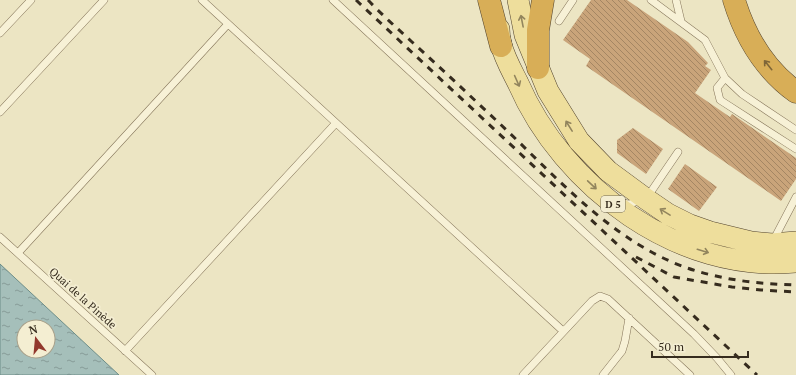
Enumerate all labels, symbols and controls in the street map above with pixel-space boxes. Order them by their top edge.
one-way arrow [518,15,526,28]
one-way arrow [764,59,772,70]
one-way arrow [513,75,521,87]
one-way arrow [565,120,574,131]
one-way arrow [587,181,598,190]
road number: D 5 [601,196,625,212]
one-way arrow [659,207,671,215]
one-way arrow [697,248,710,255]
street label: Quai de la Pinède [47,264,120,332]
north arrow [16,319,56,359]
text: N [27,321,40,337]
scale bar [652,333,748,359]
text: 50 m [658,339,685,354]

